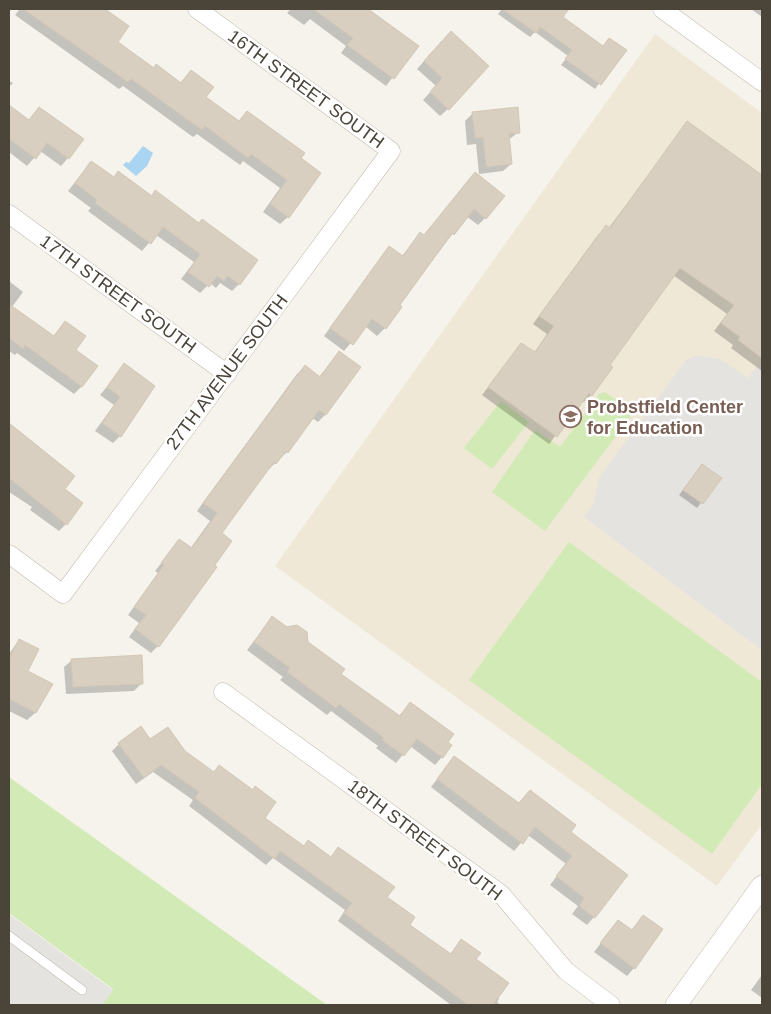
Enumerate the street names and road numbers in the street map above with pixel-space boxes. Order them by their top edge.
street label: 16TH STREET SOUTH [224,26,388,152]
street label: 17TH STREET SOUTH [36,231,200,357]
street label: 27TH AVENUE SOUTH [162,291,292,453]
street label: 18TH STREET SOUTH [344,776,506,904]

